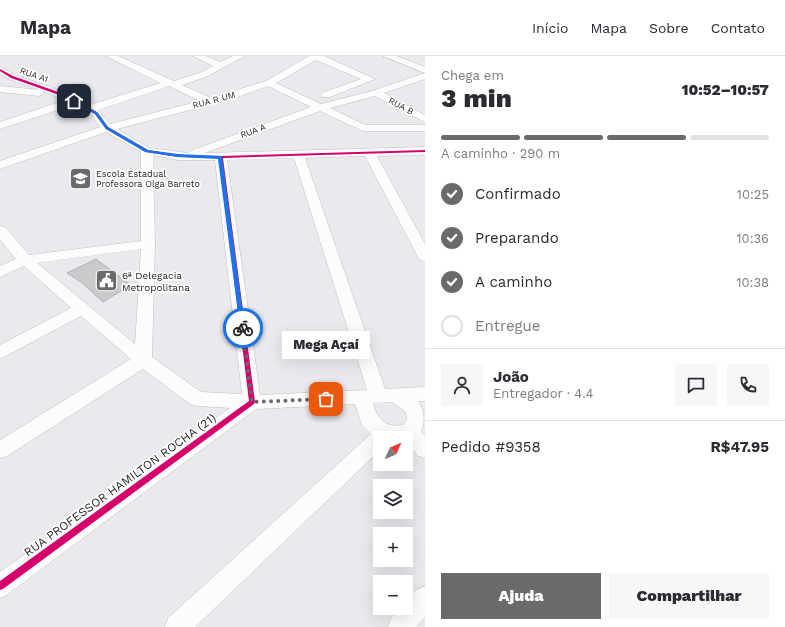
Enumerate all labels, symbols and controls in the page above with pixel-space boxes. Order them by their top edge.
text: Mapa [20,16,71,39]
text: Início [532,20,568,36]
text: Mapa [590,20,627,36]
text: Sobre [649,20,689,36]
text: Contato [711,20,765,36]
street label: RUA A1 [19,66,49,84]
text: Chega em [441,68,504,83]
text: 10:52–10:57 [682,81,769,99]
text: 3 min [441,83,512,113]
pin [57,84,91,118]
street label: RUA R UM [191,89,237,111]
icon: home [63,90,85,112]
street label: RUA B [387,95,415,117]
street label: RUA A [239,122,267,140]
text: A caminho · 290 m [441,146,560,161]
school or university icon: Escola Estadual Professora Olga Barreto [67,166,93,192]
place label: Escola Estadual Professora Olga Barreto [96,169,200,189]
icon: check [441,183,463,205]
text: Confirmado [475,185,561,203]
text: 10:25 [737,187,769,202]
icon: check [441,227,463,249]
text: Preparando [475,229,559,247]
text: 10:36 [737,231,769,246]
public building icon: 6ª Delegacia Metropolitana [93,268,119,294]
place label: 6ª Delegacia Metropolitana [122,270,190,293]
icon: check [441,271,463,293]
text: A caminho [475,273,552,291]
text: 10:38 [736,275,769,290]
courier [223,308,263,348]
icon: bike [232,317,254,339]
text: Entregue [475,317,540,335]
callout: Mega Açaí [282,331,370,359]
text: Mega Açaí [293,337,359,352]
button: person [441,364,483,406]
button: chat [675,364,717,406]
button: phone [727,364,769,406]
text: João [493,368,529,386]
pin [309,382,343,416]
text: Entregador · 4.4 [493,386,593,401]
icon: bag [315,388,337,410]
street label: RUA PROFESSOR HAMILTON ROCHA (21) [21,411,219,559]
north arrow [373,431,413,471]
map controls [373,431,413,615]
text: Pedido #9358 [441,438,541,456]
text: R$47.95 [711,438,769,456]
button: layers [373,479,413,519]
button: + [373,527,413,567]
button: Ajuda [441,573,601,619]
button: Compartilhar [609,573,769,619]
button: − [373,575,413,615]

